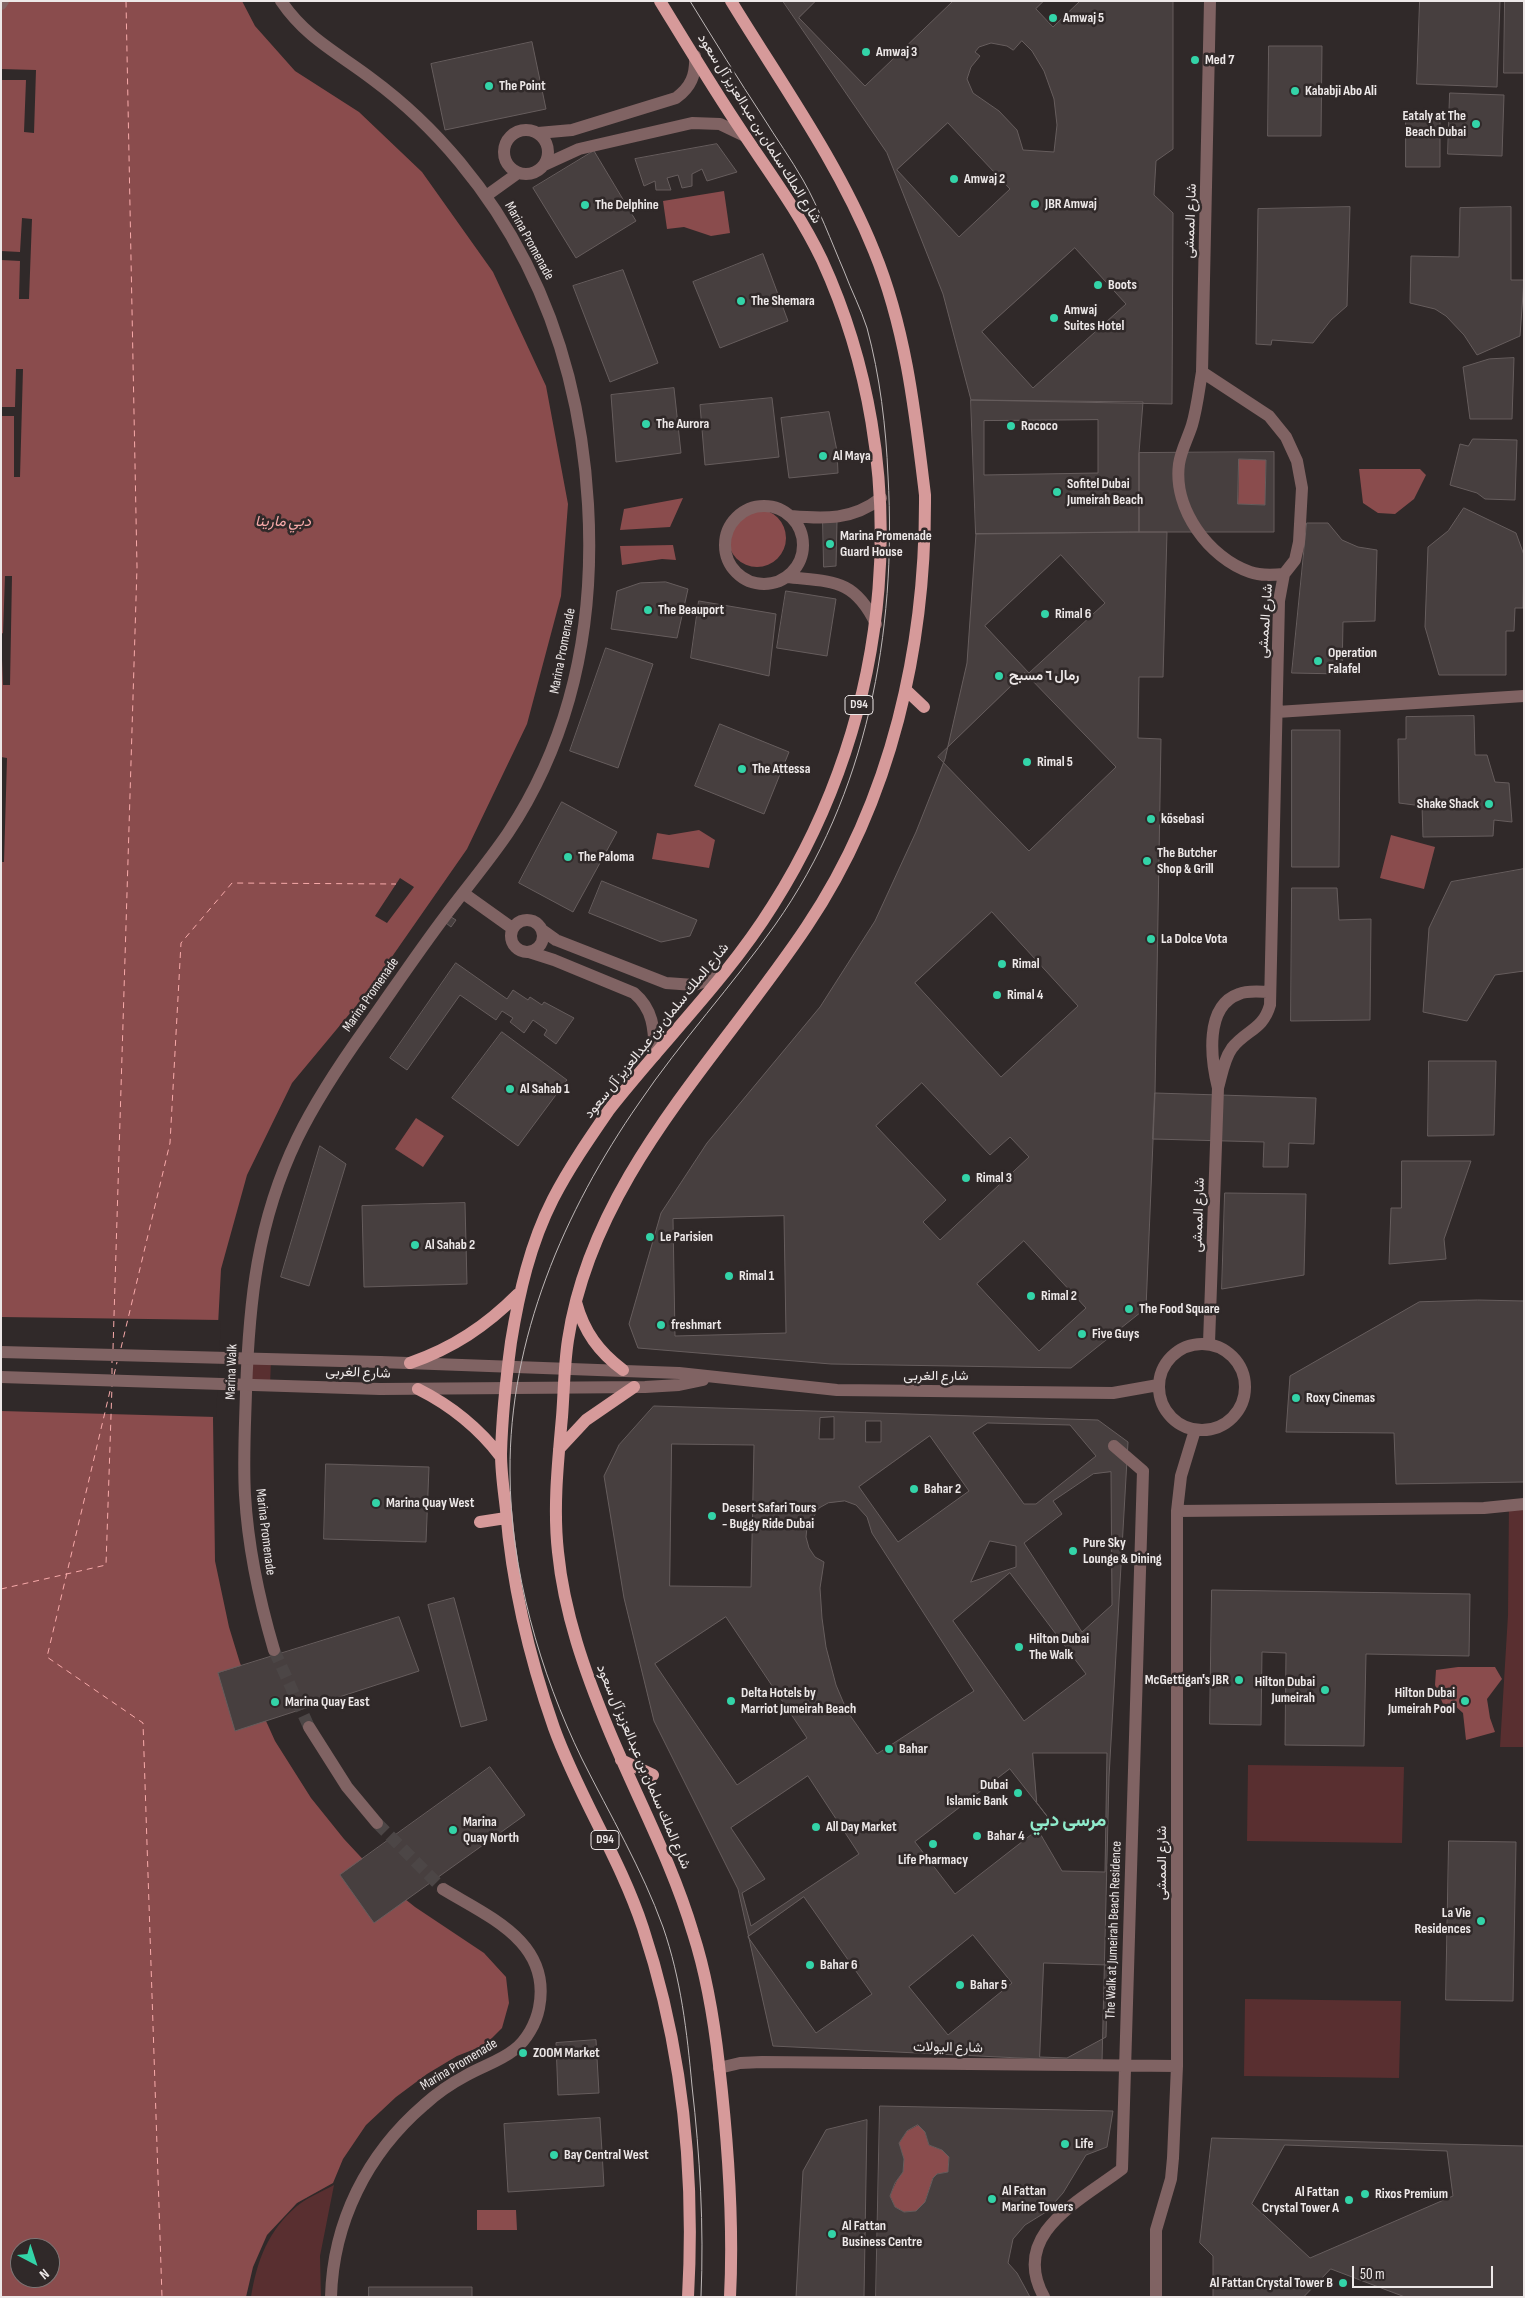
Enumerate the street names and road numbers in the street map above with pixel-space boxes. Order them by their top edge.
street label: شارع الملك سلمان بن عبدالعزيز آل سعود [693,31,825,227]
street label: شارع الممشى [1181,183,1201,259]
street label: Marina Promenade [501,199,557,283]
street label: شارع الممشى [1255,583,1277,659]
street label: Marina Promenade [546,607,580,695]
road number: D94 [845,696,873,714]
street label: شارع الملك سلمان بن عبدالعزيز آل سعود [581,940,733,1122]
street label: Marina Promenade [339,955,403,1035]
street label: شارع الممشى [1189,1177,1209,1253]
street label: Marina Walk [223,1344,241,1400]
street label: شارع الغربى [325,1363,391,1383]
street label: شارع الغربى [903,1368,969,1384]
street label: Marina Promenade [251,1488,279,1576]
street label: شارع الملك سلمان بن عبدالعزيز آل سعود [592,1662,694,1872]
street label: شارع الممشى [1154,1826,1170,1900]
road number: D94 [591,1830,619,1850]
street label: The Walk at Jumeirah Beach Residence [1102,1841,1126,2019]
street label: Marina Promenade [417,2035,501,2095]
street label: شارع اليولات [913,2039,983,2057]

